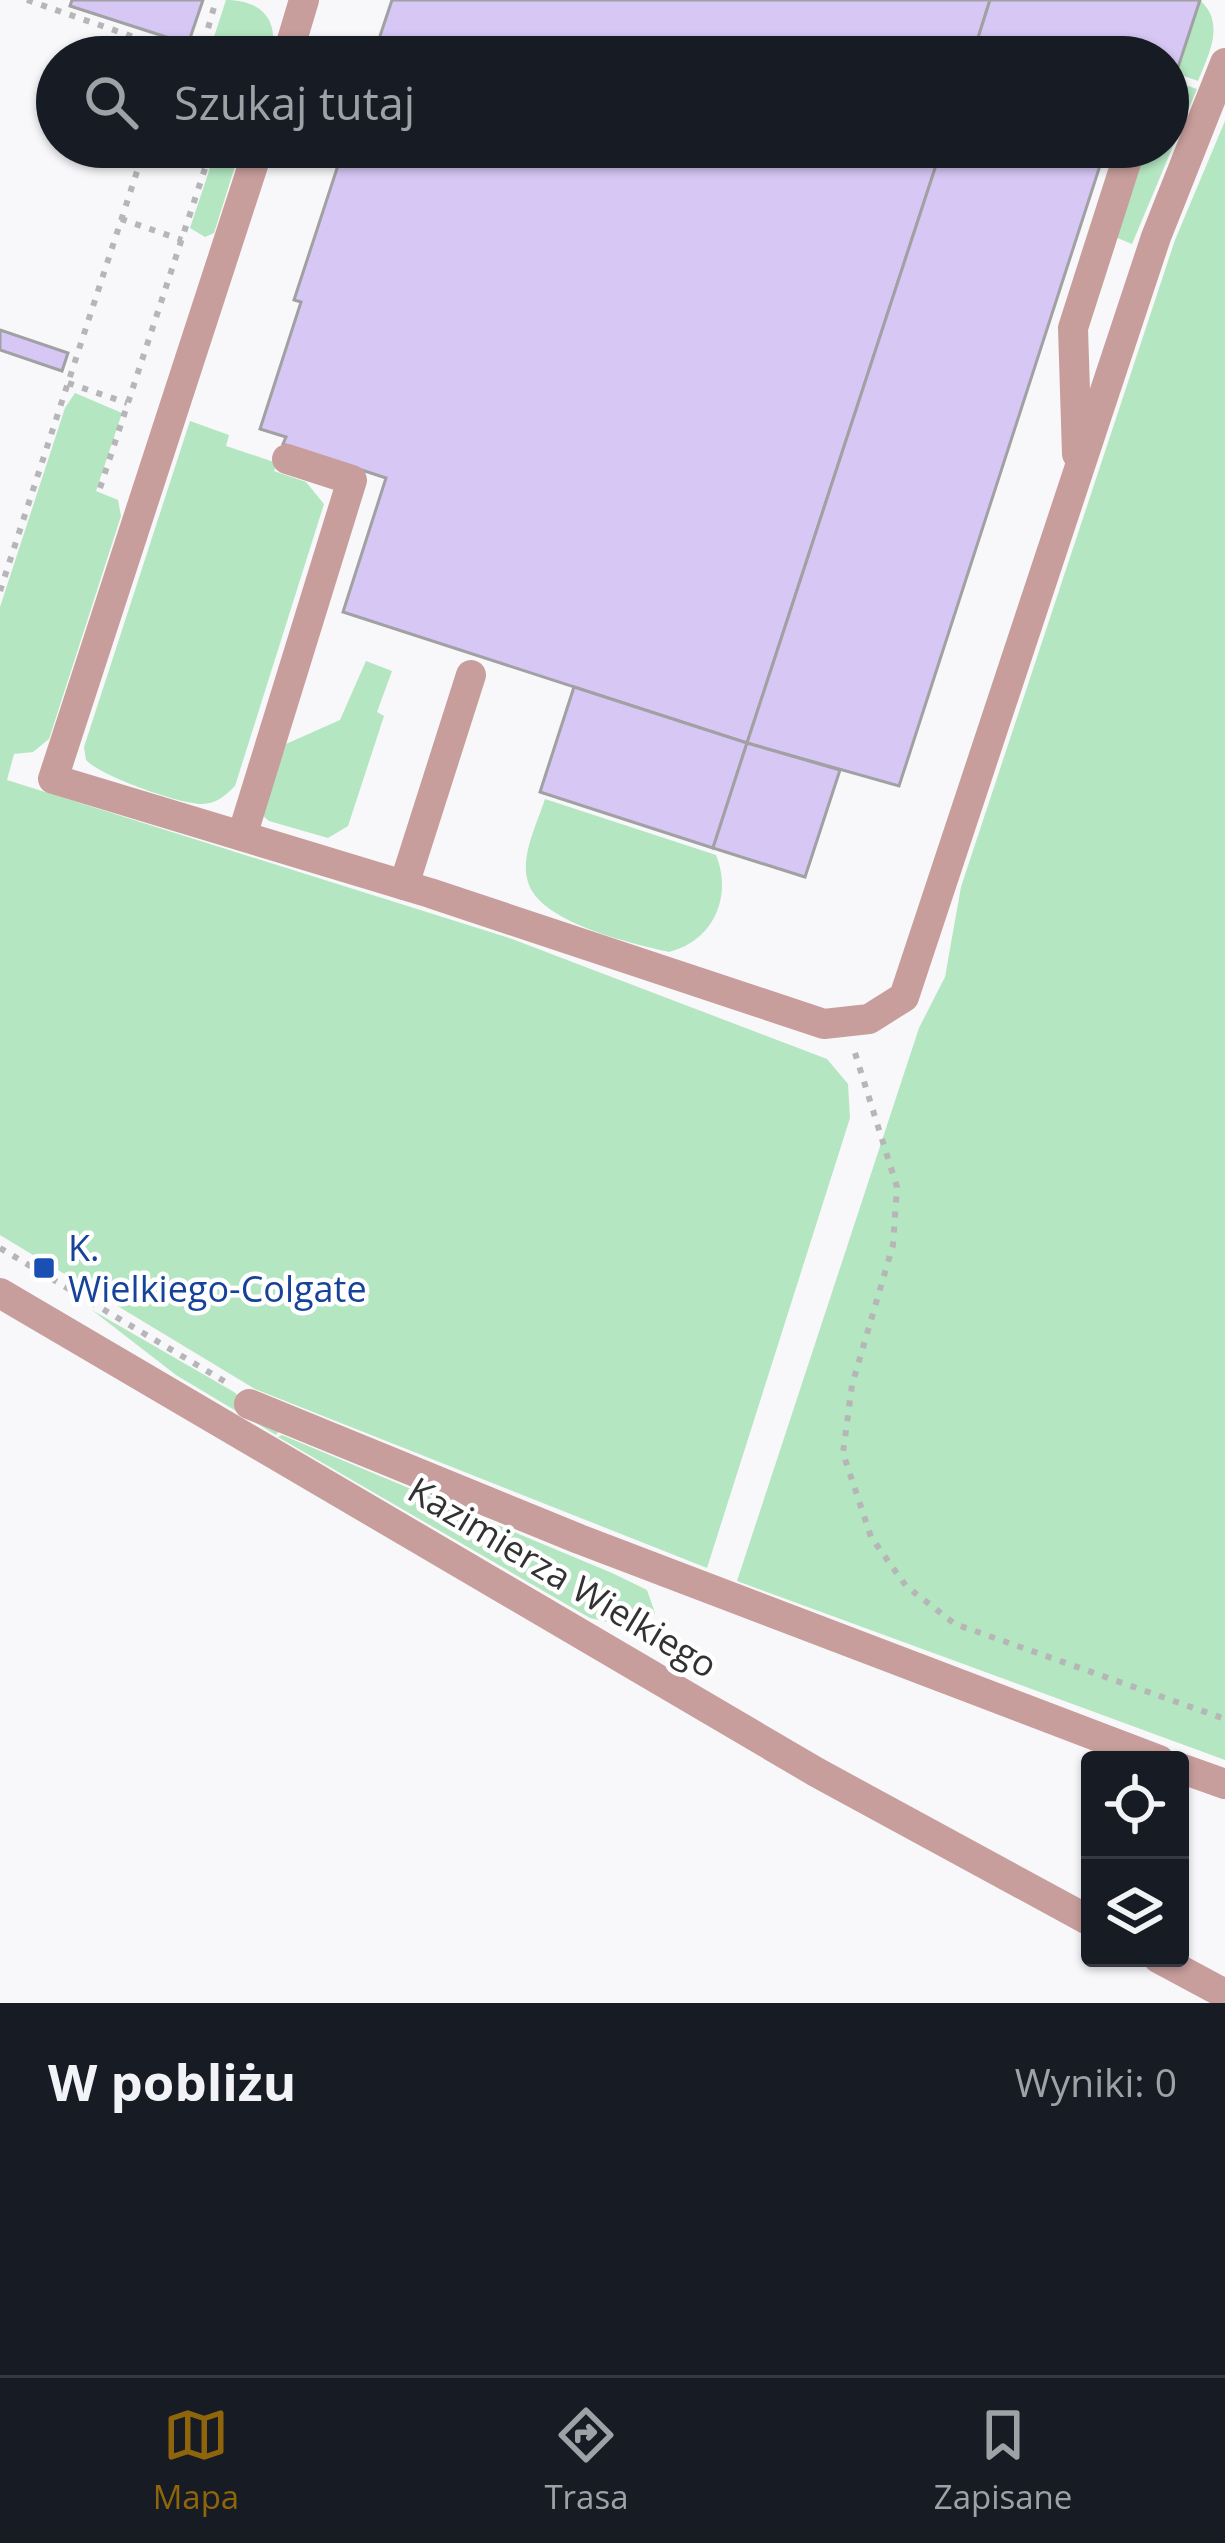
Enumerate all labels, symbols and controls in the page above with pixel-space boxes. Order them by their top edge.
search box [36,36,1189,168]
icon: search [78,69,144,135]
text: Szukaj tutaj [174,72,415,133]
place label: K. Wielkiego-Colgate [68,1223,367,1313]
marker: K. Wielkiego-Colgate [31,1255,57,1281]
street label: Kazimierza Wielkiego [399,1465,727,1689]
map controls [1081,1751,1189,1967]
button: locate [1081,1751,1189,1859]
button: layers [1081,1859,1189,1967]
text: W pobliżu [48,2046,296,2116]
text: Wyniki: 0 [1015,2055,1177,2108]
tab: Mapa [153,2402,239,2519]
tab: Trasa [544,2402,629,2519]
tab: Zapisane [934,2402,1072,2519]

